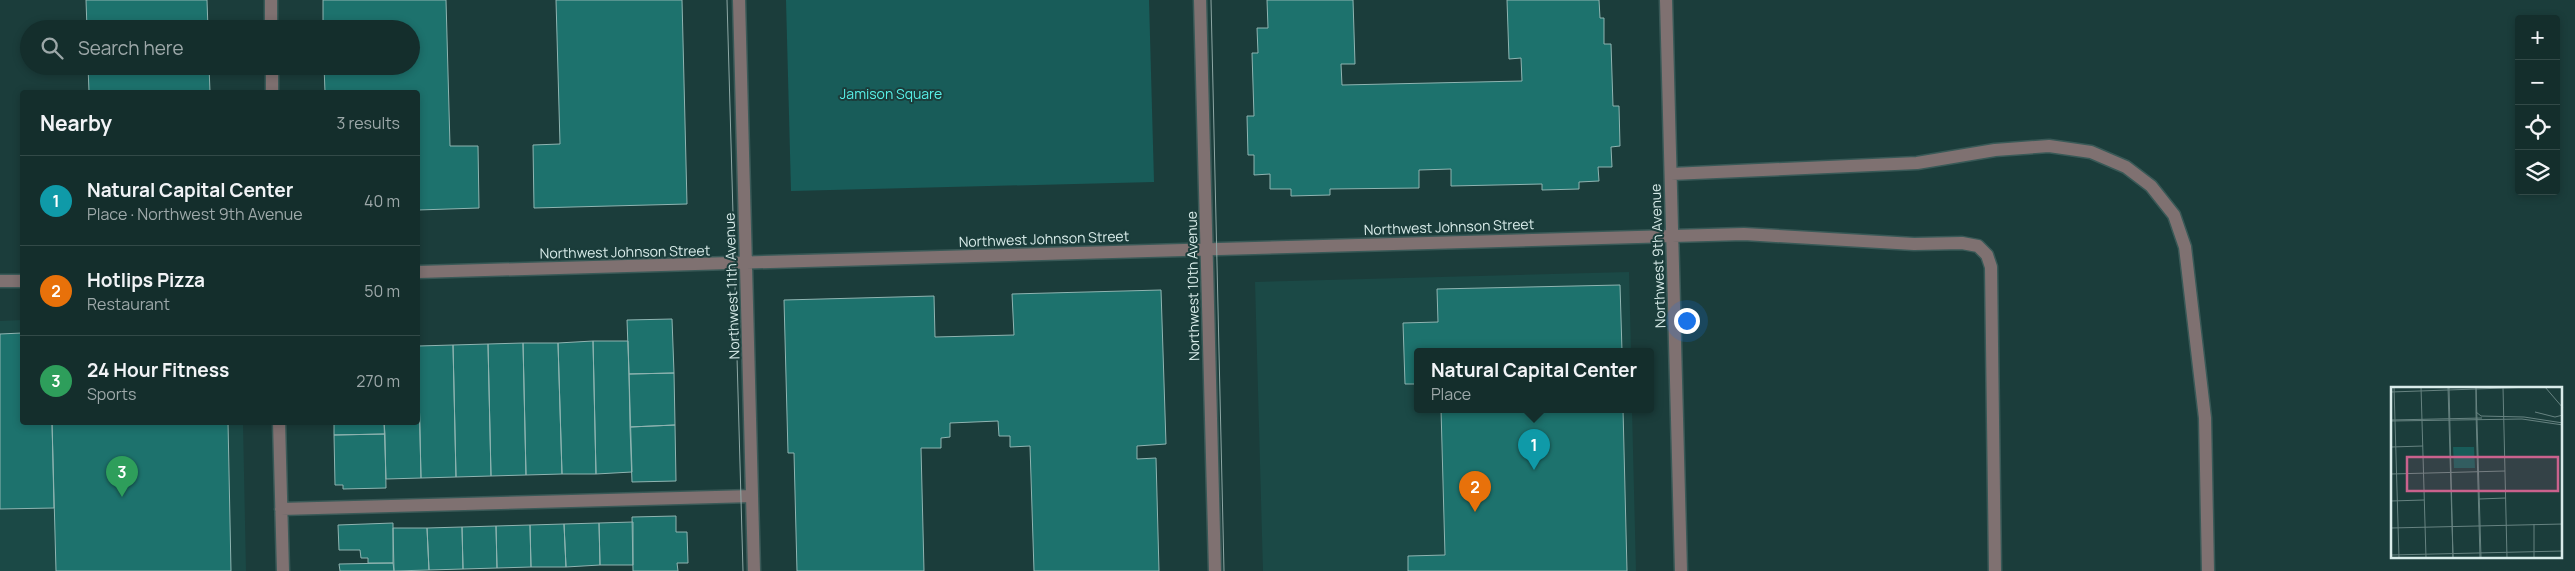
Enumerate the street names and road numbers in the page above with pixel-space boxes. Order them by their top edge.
street label: Northwest 9th Avenue [1645,183,1670,329]
street label: Northwest 10th Avenue [1182,211,1203,361]
street label: Northwest 11th Avenue [719,212,744,360]
street label: Northwest Johnson Street [1363,214,1535,239]
street label: Northwest Johnson Street [958,226,1130,251]
street label: Northwest Johnson Street [540,241,711,262]

